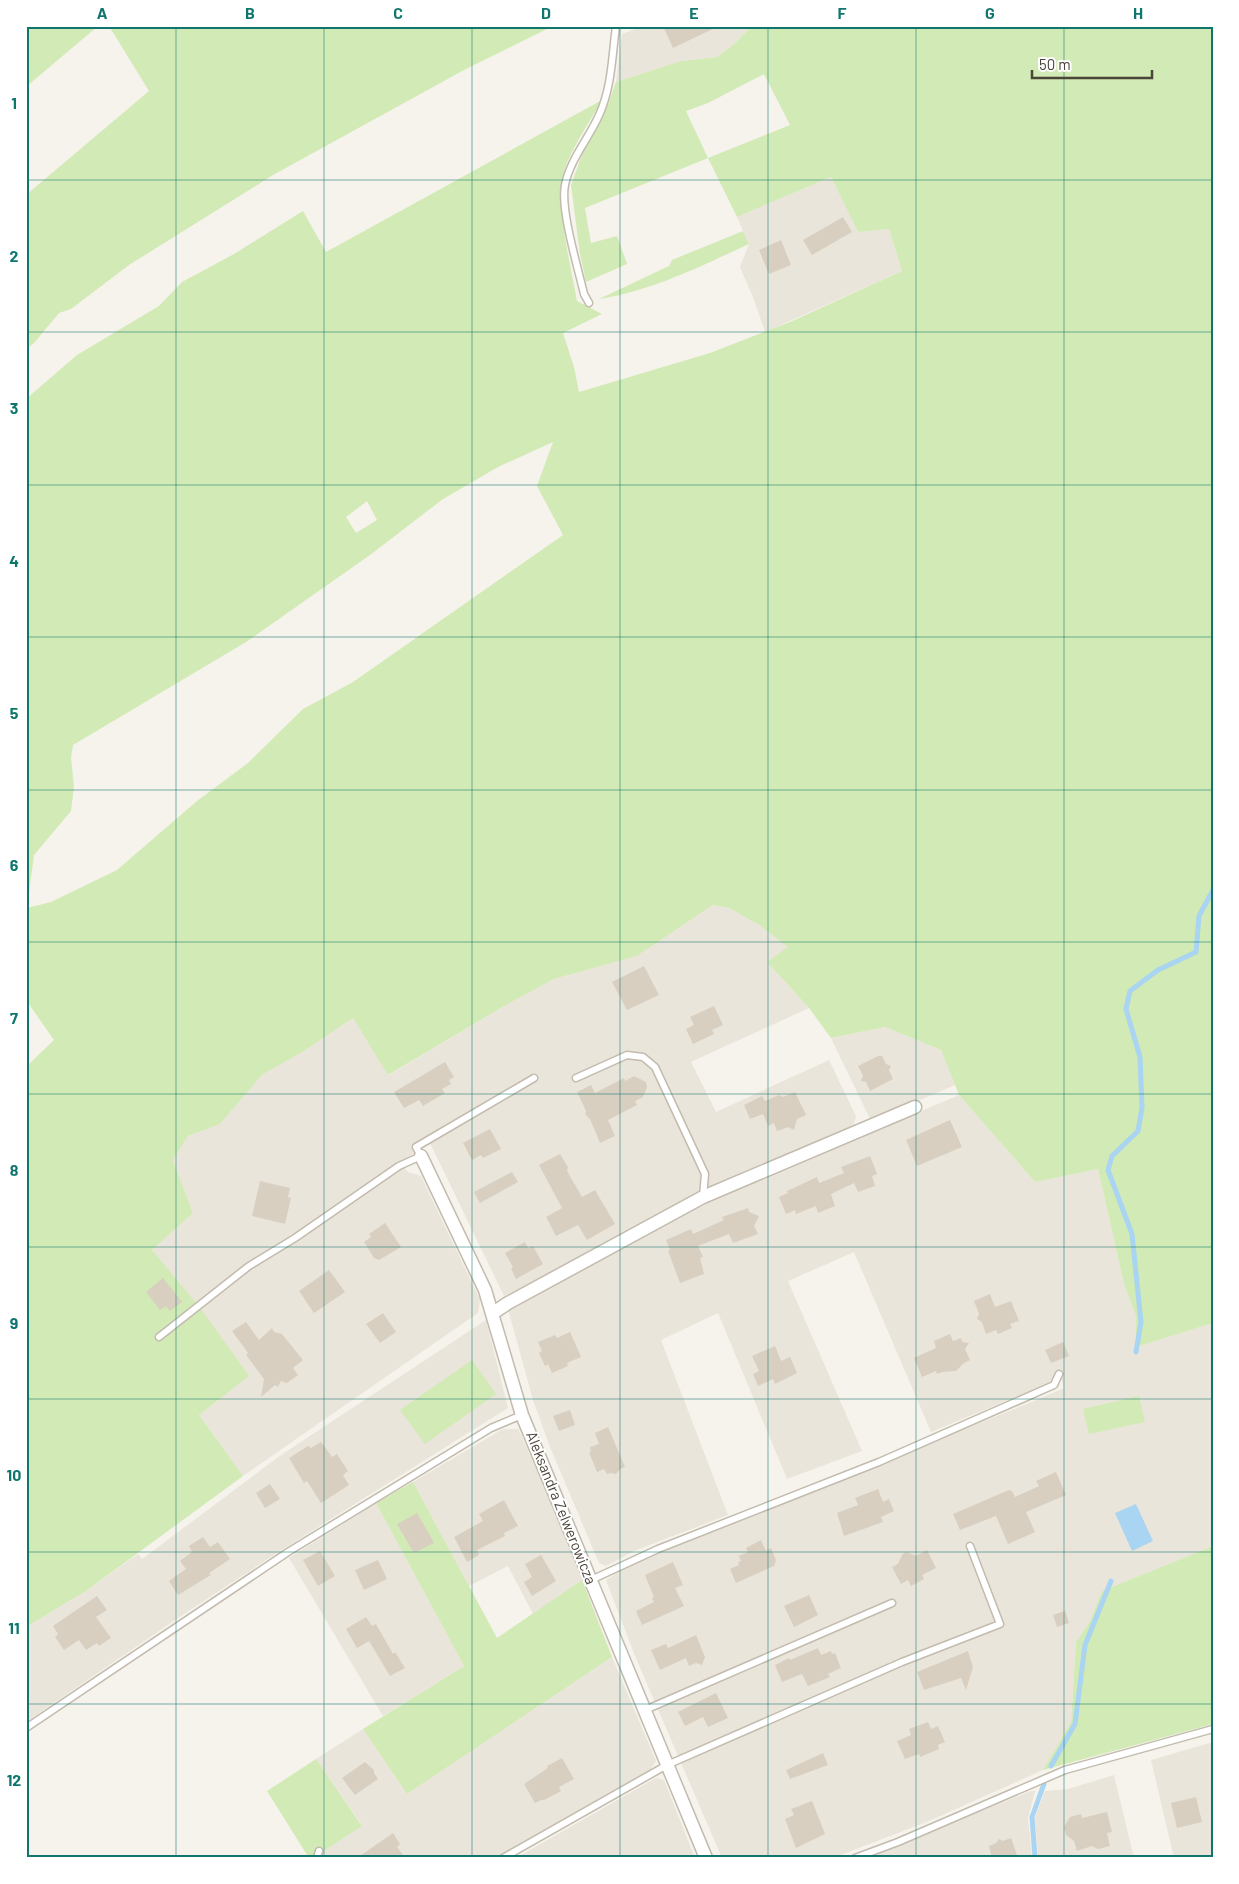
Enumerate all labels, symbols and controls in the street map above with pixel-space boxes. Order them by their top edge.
text: A [97,3,108,22]
text: B [245,3,255,22]
text: C [393,3,403,22]
text: D [541,3,551,22]
text: E [689,3,699,22]
text: F [838,3,847,22]
text: G [985,3,995,22]
text: H [1133,3,1143,22]
scale bar [1032,48,1152,80]
text: 50 m [1039,55,1071,73]
text: 1 [11,93,17,112]
text: 2 [10,246,19,265]
text: 3 [10,398,18,417]
text: 4 [9,551,19,570]
text: 5 [10,703,19,722]
text: 6 [10,855,19,874]
text: 7 [10,1008,18,1027]
text: 8 [10,1160,19,1179]
text: 9 [10,1313,18,1332]
street label: Aleksandra Zelwerowicza [523,1428,601,1587]
text: 10 [7,1465,21,1484]
text: 11 [8,1618,20,1637]
text: 12 [7,1770,21,1789]

